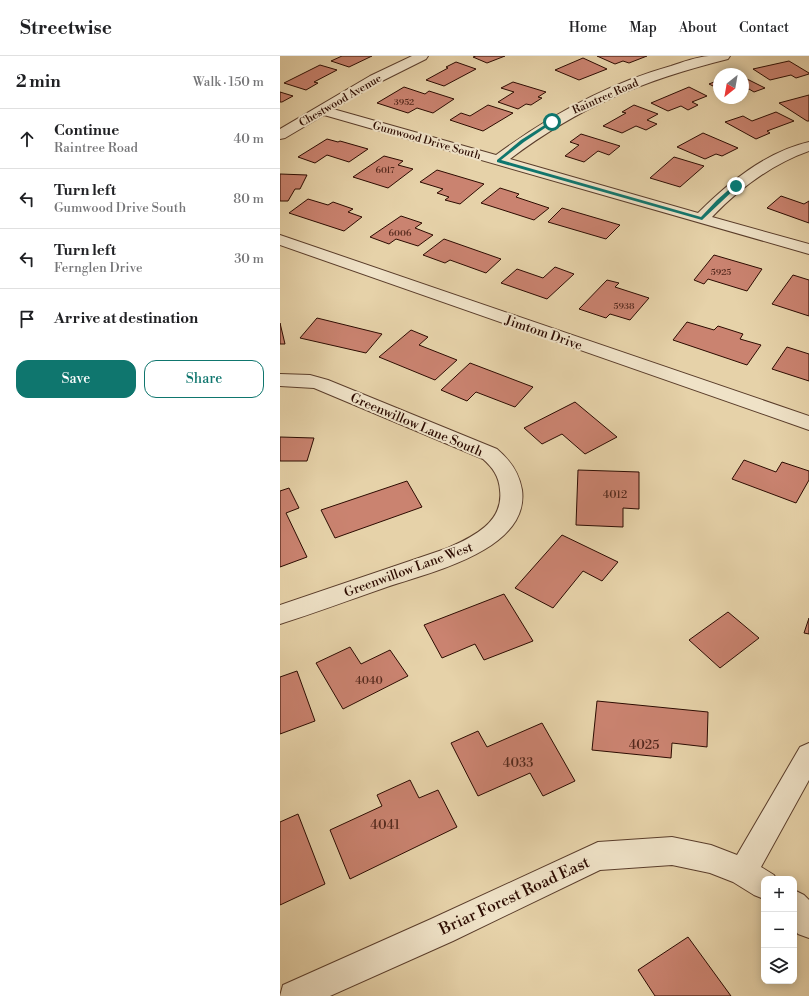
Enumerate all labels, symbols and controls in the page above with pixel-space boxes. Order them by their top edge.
text: Streetwise [20,16,112,40]
text: Home [569,19,607,37]
text: Map [629,19,657,37]
text: About [679,19,717,37]
text: Contact [739,19,789,37]
north arrow [713,68,749,104]
text: 2 min [16,71,61,93]
street label: Chestwood Avenue [297,71,385,130]
text: Walk · 150 m [193,74,264,90]
street label: Raintree Road [570,76,641,118]
house number: 3952 [394,97,414,108]
route start [543,113,561,131]
street label: Gumwood Drive South [371,119,483,163]
text: Continue [54,121,119,140]
icon: ahead [16,128,38,150]
text: 40 m [234,131,264,147]
text: Raintree Road [54,140,138,156]
house number: 6017 [375,165,395,176]
route end [727,177,745,195]
text: Turn left [54,181,116,200]
icon: left [16,188,38,210]
text: 80 m [233,191,264,207]
text: Gumwood Drive South [54,200,186,216]
house number: 6006 [389,228,412,239]
text: Turn left [54,241,116,260]
icon: left [16,248,38,270]
text: 30 m [234,251,264,267]
text: Fernglen Drive [54,260,142,276]
house number: 5925 [711,267,731,278]
house number: 5938 [614,301,635,312]
icon: arrive [16,308,38,330]
text: Arrive at destination [54,309,198,328]
street label: Jimtom Drive [502,312,585,354]
button: Save [16,360,136,398]
button: Share [144,360,264,398]
street label: Greenwillow Lane South [348,390,486,460]
house number: 4012 [603,488,627,502]
street label: Greenwillow Lane West [342,539,475,601]
house number: 4040 [355,674,383,688]
house number: 4025 [629,737,659,753]
house number: 4033 [503,755,533,771]
house number: 4041 [370,817,400,833]
street label: Briar Forest Road East [435,852,593,940]
map controls [761,876,797,984]
button: + [761,876,797,912]
button: − [761,912,797,948]
button: layers [761,948,797,984]

